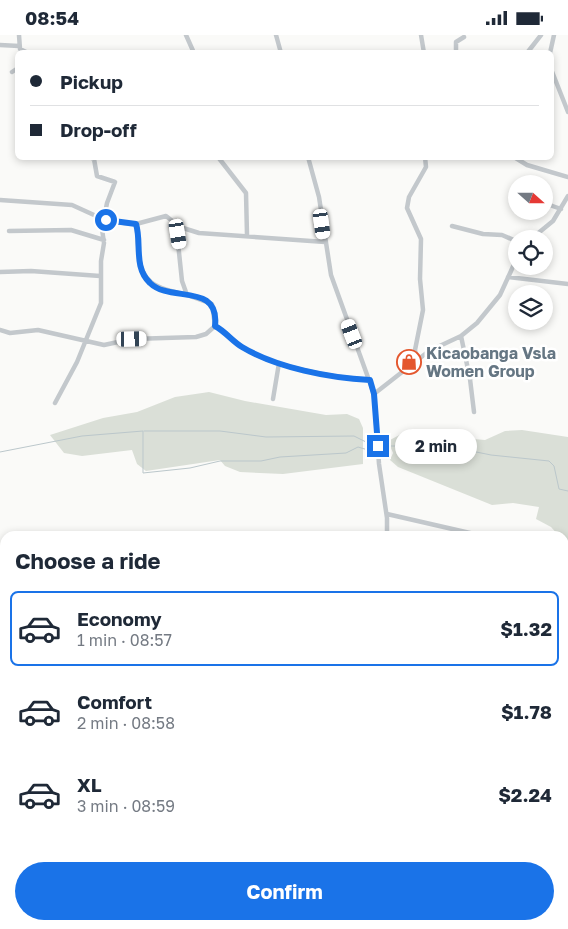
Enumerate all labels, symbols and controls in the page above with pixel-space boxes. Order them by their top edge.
text: 08:54 [25,6,79,29]
text: Pickup [60,70,123,93]
text: Drop-off [60,118,137,141]
north arrow [508,175,552,220]
map controls [508,175,553,330]
car [312,208,331,240]
route start [95,209,117,231]
car [168,218,187,250]
button: locate [508,230,553,275]
button: layers [508,285,553,330]
car [339,317,364,351]
car [116,331,147,347]
place label: Kicaobanga Vsla Women Group [426,343,556,381]
shop icon: Kicaobanga Vsla Women Group [396,349,422,375]
callout: 2 min [396,429,478,463]
route end [367,435,389,457]
text: 2 min [415,436,457,456]
text: Choose a ride [15,547,161,574]
icon: car [17,606,62,651]
text: Economy [77,607,162,630]
text: $1.32 [500,617,552,640]
text: 1 min · 08:57 [77,630,172,650]
icon: car [17,689,62,734]
text: Comfort [77,690,152,713]
text: $1.78 [501,700,552,723]
text: 2 min · 08:58 [77,713,175,733]
icon: car [17,772,62,817]
text: XL [77,773,102,796]
text: $2.24 [498,783,552,806]
text: 3 min · 08:59 [77,796,175,816]
button: Confirm [15,862,554,920]

